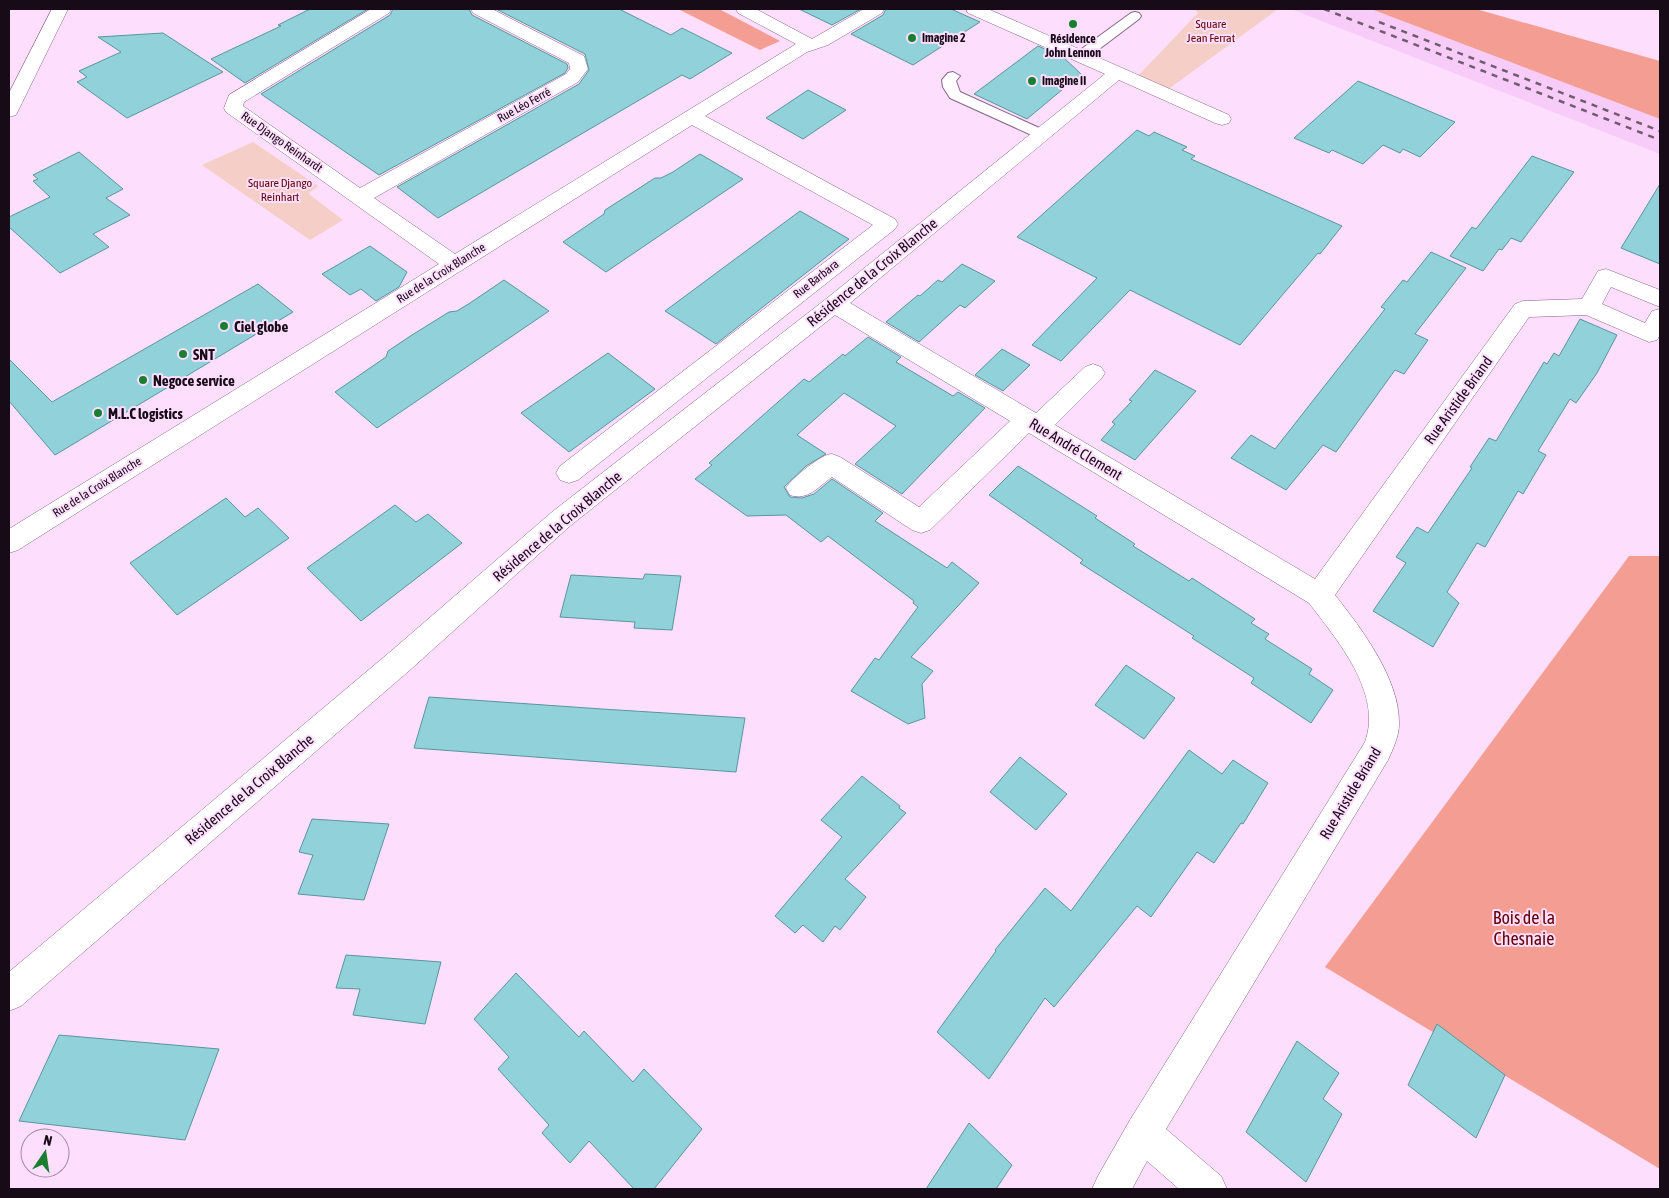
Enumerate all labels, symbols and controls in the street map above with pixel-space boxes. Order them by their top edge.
park label: Square Jean Ferrat [1187,17,1236,45]
marker: Résidence John Lennon [1067,18,1079,30]
place label: Imagine 2 [922,31,966,45]
marker: Imagine 2 [906,32,918,44]
place label: Résidence John Lennon [1044,32,1101,60]
place label: Imagine II [1042,74,1086,88]
marker: Imagine II [1026,75,1038,87]
street label: Rue Léo Ferré [495,85,553,125]
street label: Rue Django Reinhardt [239,109,326,176]
park label: Square Django Reinhart [248,176,312,204]
street label: Résidence de la Croix Blanche [804,214,941,330]
street label: Rue de la Croix Blanche [394,240,488,306]
street label: Rue Barbara [790,257,842,301]
place label: Ciel globe [234,318,288,335]
marker: Ciel globe [218,320,230,332]
place label: SNT [193,346,215,363]
marker: SNT [177,348,189,360]
street label: Rue Aristide Briand [1420,353,1496,447]
place label: Negoce service [153,372,235,389]
marker: Negoce service [137,374,149,386]
place label: M.L.C logistics [108,405,183,422]
marker: M.L.C logistics [92,407,104,419]
street label: Rue André Clement [1027,415,1125,483]
street label: Rue de la Croix Blanche [50,454,144,520]
street label: Résidence de la Croix Blanche [489,467,625,585]
street label: Résidence de la Croix Blanche [181,730,317,848]
street label: Rue Aristide Briand [1316,744,1384,842]
park label: Bois de la Chesnaie [1493,907,1555,949]
north arrow [20,1128,70,1178]
text: N [42,1132,54,1149]

